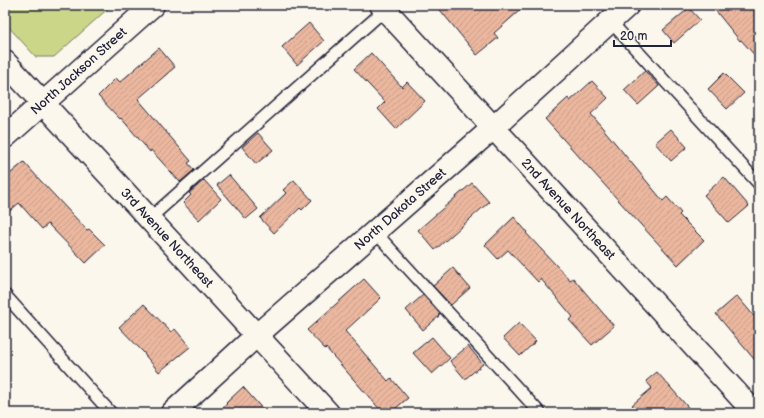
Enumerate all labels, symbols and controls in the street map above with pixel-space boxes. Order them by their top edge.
scale bar [614,22,671,48]
street label: North Jackson Street [28,24,130,118]
text: 20 m [620,29,647,44]
street label: 2nd Avenue Northeast [518,155,619,263]
street label: North Dakota Street [351,165,449,254]
street label: 3rd Avenue Northeast [117,185,217,291]

